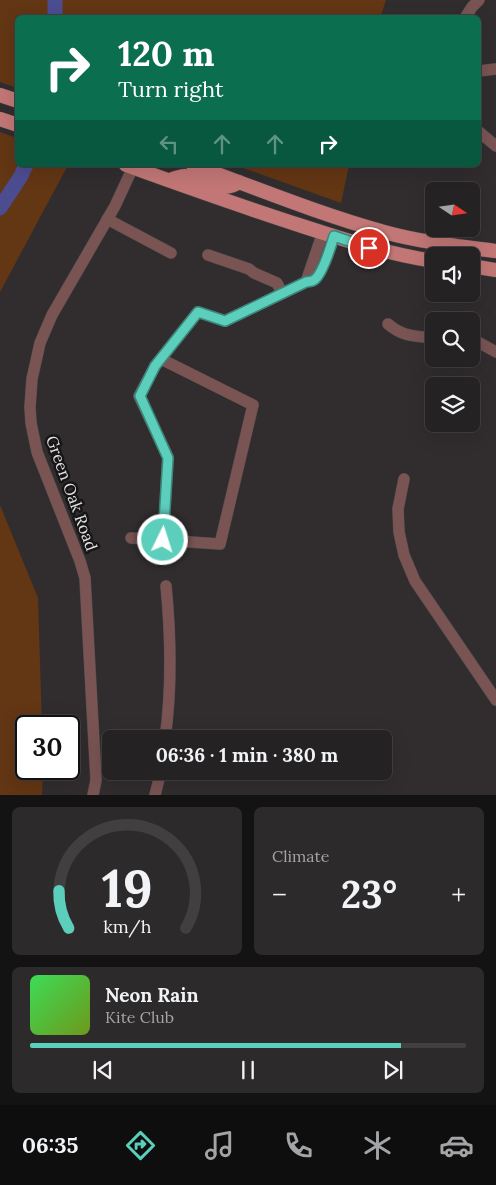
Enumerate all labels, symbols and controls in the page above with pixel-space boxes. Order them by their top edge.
text: 120 m [118,31,215,76]
icon: right [35,35,100,100]
text: Turn right [118,75,223,103]
icon: left [155,130,183,158]
icon: ahead [208,130,236,158]
icon: ahead [261,130,289,158]
icon: right [314,130,342,158]
north arrow [425,182,480,238]
map controls [425,182,480,432]
pin [348,227,390,269]
icon: arrive [355,234,383,262]
button: sound [425,247,480,302]
button: search [425,312,480,367]
button: layers [425,377,480,432]
street label: Green Oak Road [42,433,102,554]
position arrow [136,513,188,565]
speed limit sign: 30 [15,715,80,780]
text: 06:36 · 1 min · 380 m [156,743,338,767]
text: Climate [272,846,329,866]
text: 19 [101,855,153,921]
text: 23° [341,870,397,918]
text: − [272,877,287,913]
text: + [451,877,466,913]
text: km/h [103,915,151,938]
text: Neon Rain [105,983,199,1007]
text: Kite Club [105,1007,174,1027]
icon: previous [89,1056,117,1084]
icon: pause [234,1056,262,1084]
icon: next [379,1056,407,1084]
icon: directions [123,1128,158,1163]
icon: music [202,1128,237,1163]
icon: phone [281,1128,316,1163]
icon: climate [360,1128,395,1163]
icon: car [439,1128,474,1163]
text: 06:35 [22,1131,78,1159]

